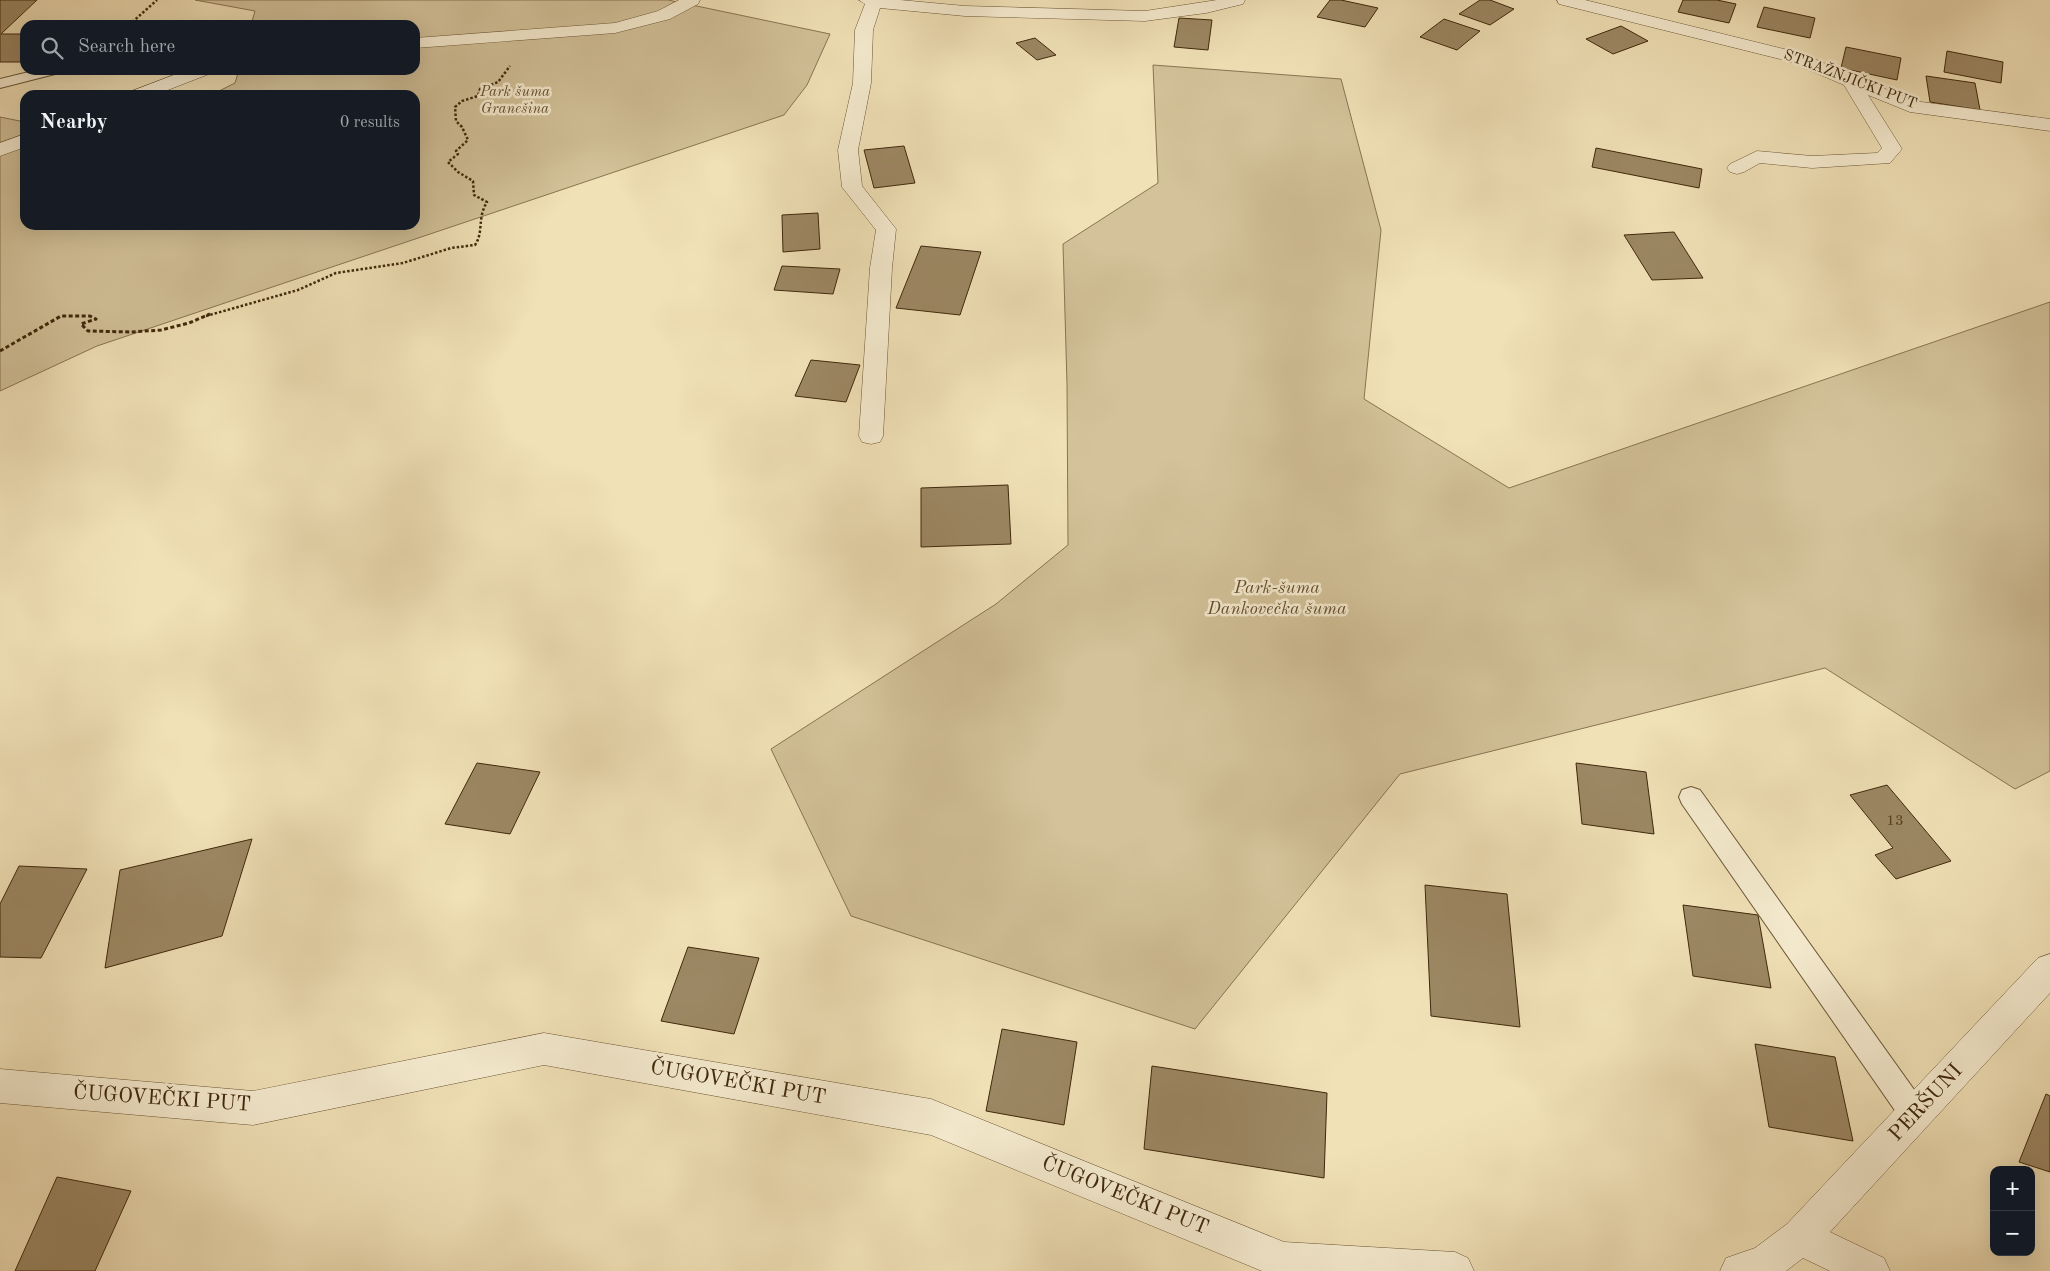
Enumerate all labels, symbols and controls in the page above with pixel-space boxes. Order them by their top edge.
search box [20,20,420,75]
icon: search [38,34,66,62]
text: Search here [78,38,175,57]
street label: STRAŽNJIČKI PUT [1781,45,1920,112]
park label: Park šuma Granešina [479,85,550,117]
text: Nearby [40,112,108,133]
text: 0 results [340,115,400,131]
park label: Park-šuma Dankovečka šuma [1206,579,1347,618]
house number: 13 [1886,814,1904,829]
street label: ČUGOVEČKI PUT [649,1053,828,1109]
street label: PERŠUNI [1882,1058,1967,1146]
street label: ČUGOVEČKI PUT [72,1078,252,1116]
street label: ČUGOVEČKI PUT [1039,1149,1213,1239]
map controls [1990,1166,2035,1256]
button: + [1990,1166,2035,1211]
button: − [1990,1211,2035,1256]

